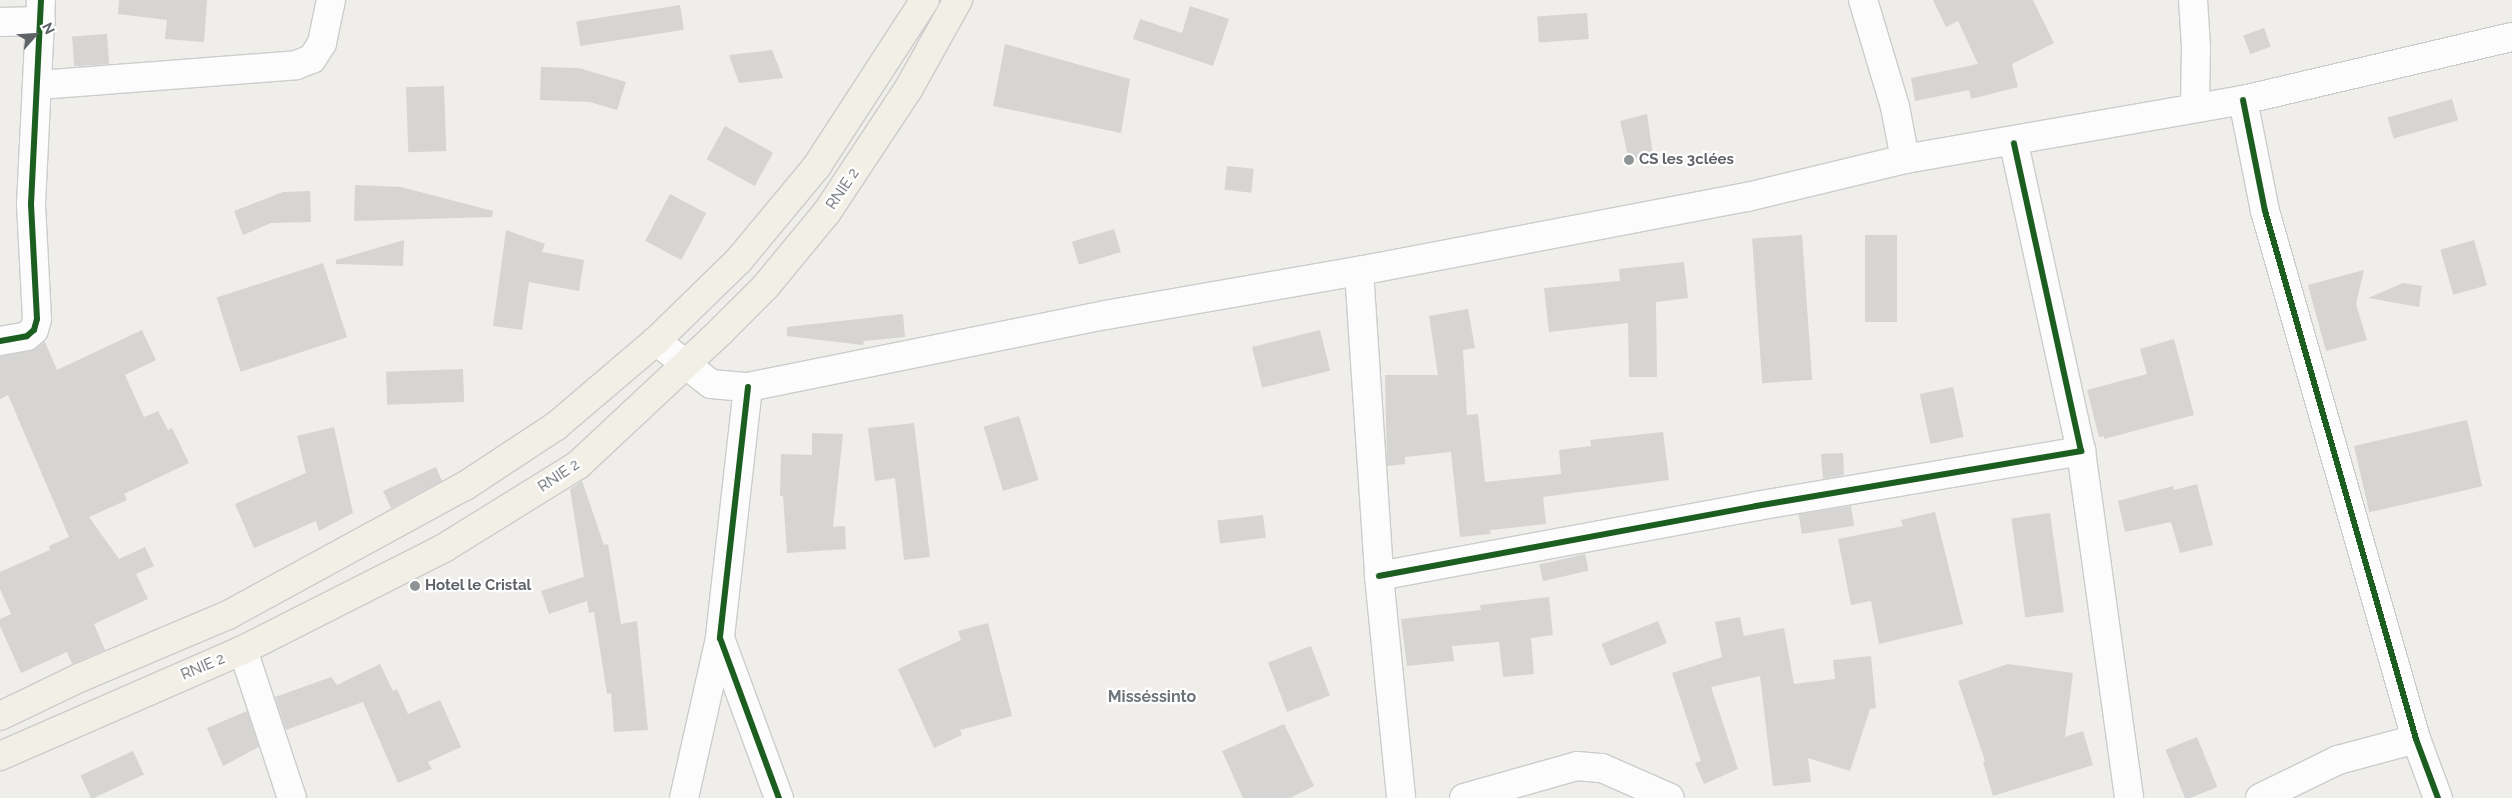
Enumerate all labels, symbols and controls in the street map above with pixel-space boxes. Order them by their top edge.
north arrow [10,10,60,60]
text: N [39,20,58,37]
place label: CS les 3clées [1639,151,1734,169]
marker: CS les 3clées [1623,154,1635,166]
street label: RNIE 2 [823,165,863,213]
street label: RNIE 2 [535,456,583,496]
place label: Hotel le Cristal [425,577,532,595]
marker: Hotel le Cristal [409,580,421,592]
street label: RNIE 2 [178,650,228,684]
district label: Misséssinto [1108,687,1196,707]

